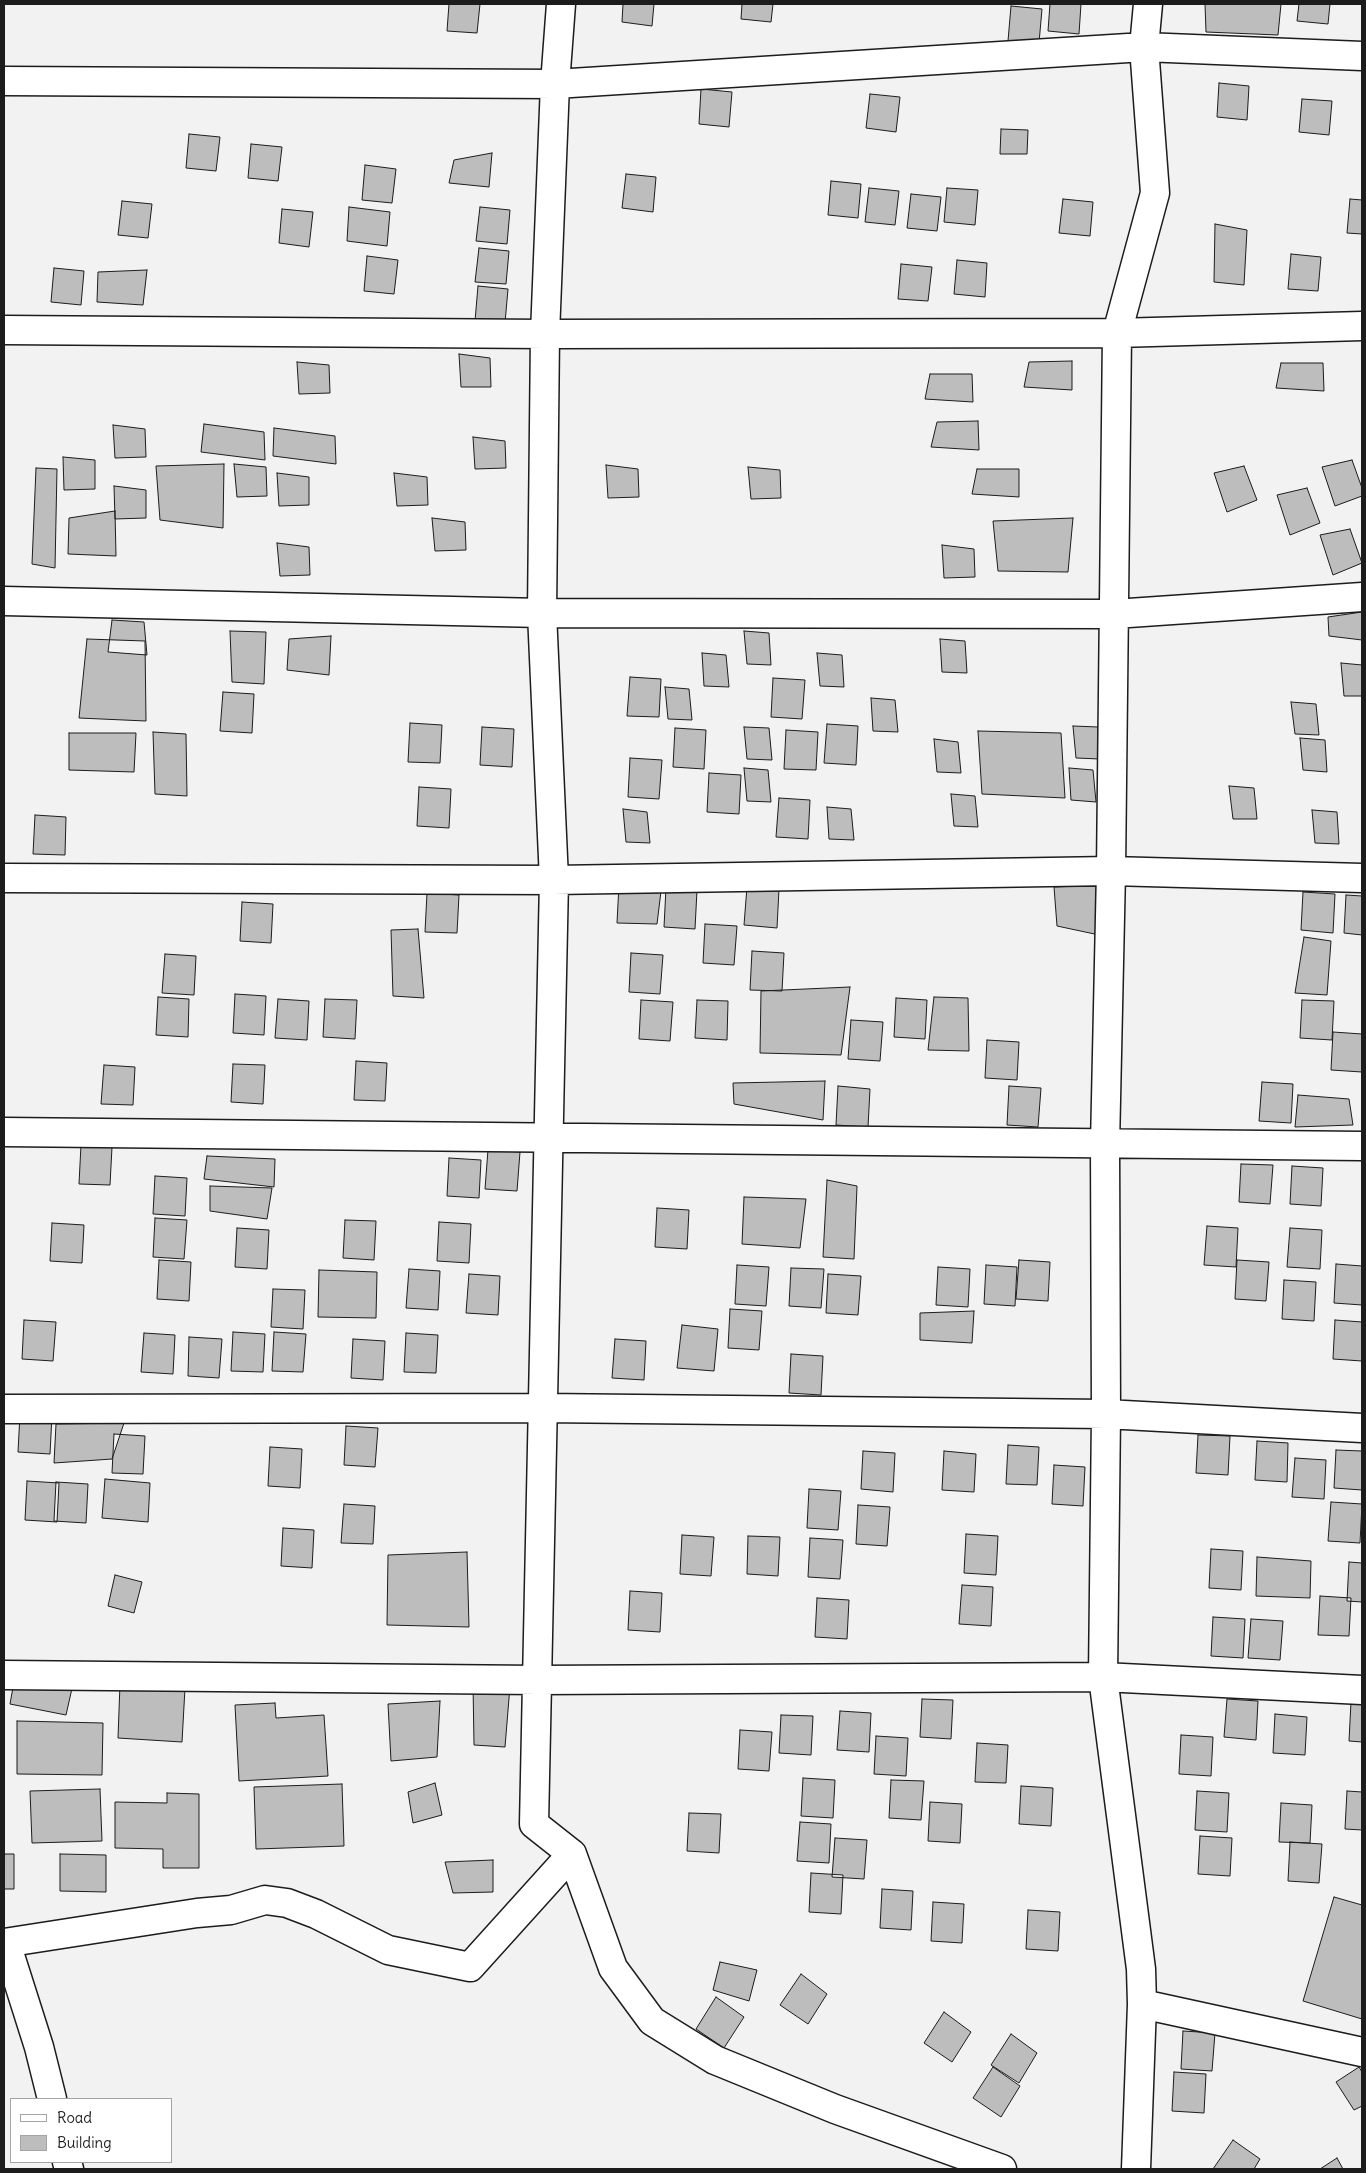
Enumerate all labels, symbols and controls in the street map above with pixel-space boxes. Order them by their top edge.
legend [10,2098,172,2163]
text: Road [57,2108,92,2127]
text: Building [57,2133,112,2152]

